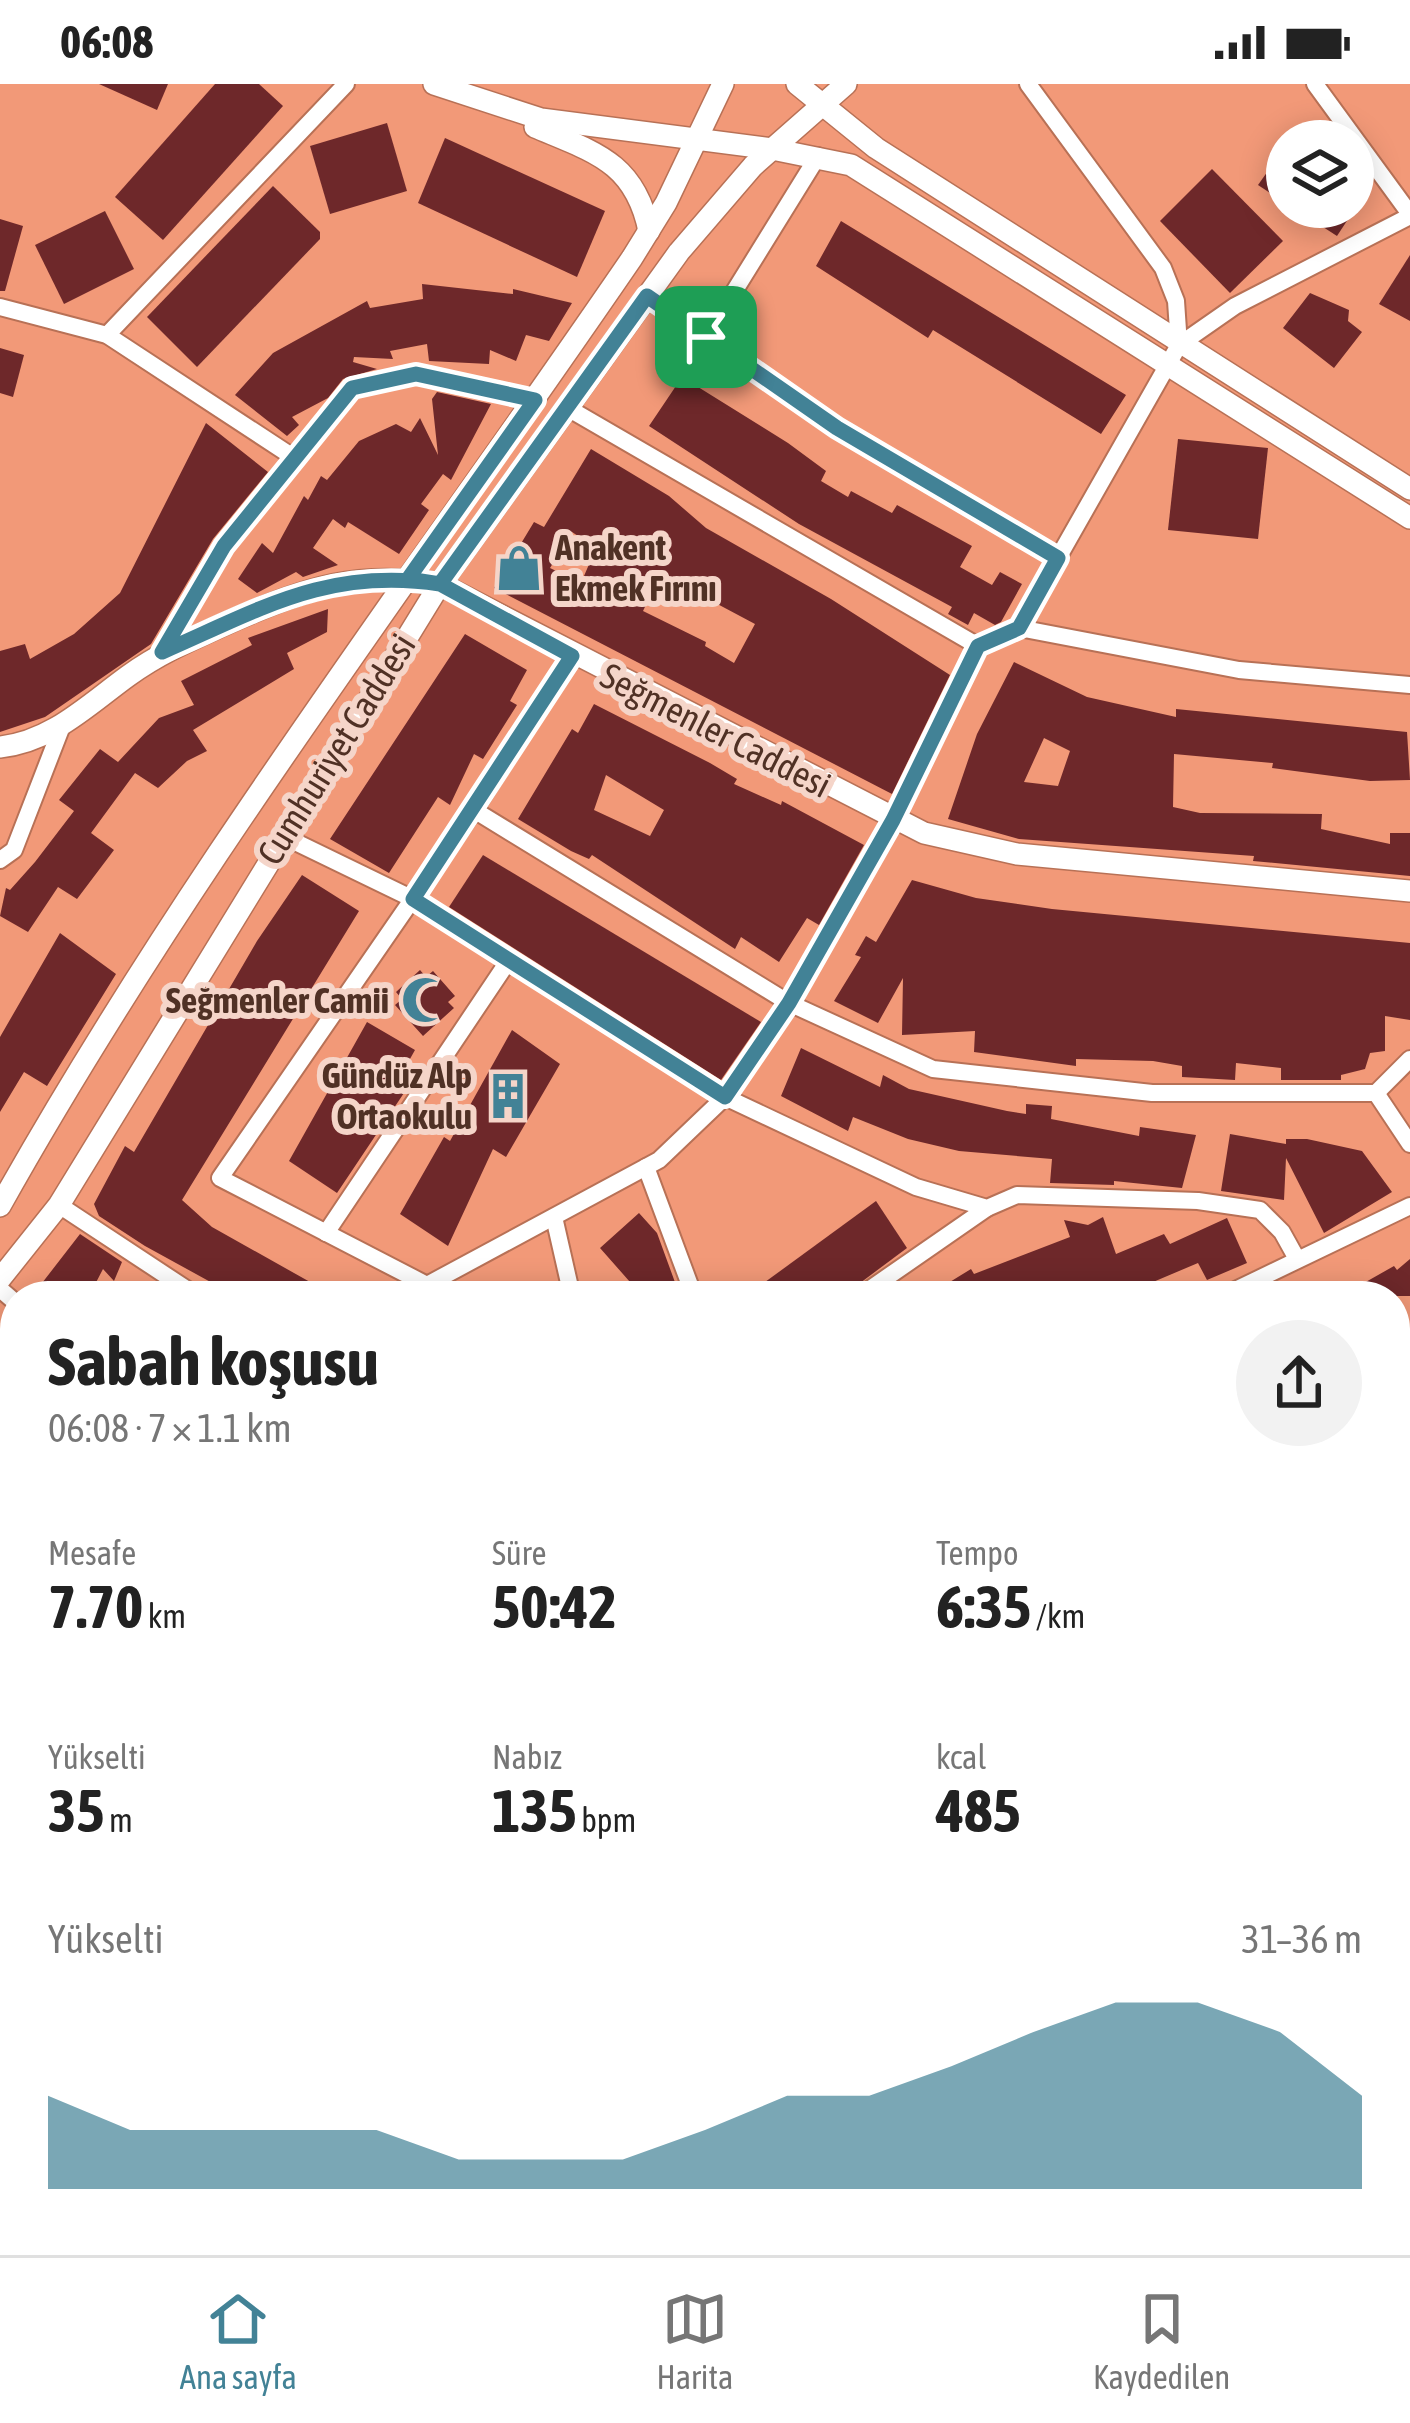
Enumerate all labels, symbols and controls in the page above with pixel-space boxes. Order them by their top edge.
text: 06:08 [60,16,154,68]
map controls [1266,120,1374,228]
button: layers [1266,120,1374,228]
pin [655,286,757,388]
icon: arrive [673,304,739,370]
place label: Anakent Ekmek Fırını [554,526,717,609]
shop icon: Anakent Ekmek Fırını [494,543,544,593]
street label: Cumhuriyet Caddesi [248,626,424,872]
street label: Seğmenler Caddesi [594,654,838,806]
mosque icon: Seğmenler Camii [400,975,450,1025]
place label: Seğmenler Camii [166,979,389,1021]
place label: Gündüz Alp Ortaokulu [321,1054,472,1137]
building icon: Gündüz Alp Ortaokulu [483,1071,533,1121]
button: share [1236,1320,1362,1446]
text: Sabah koşusu [48,1323,379,1399]
text: 06:08 · 7 × 1.1 km [48,1406,292,1450]
text: Mesafe [48,1534,136,1572]
text: Süre [492,1534,547,1572]
text: Tempo [936,1534,1018,1572]
text: 7.70 [48,1572,143,1641]
text: 50:42 [492,1572,617,1641]
text: 6:35 [936,1572,1031,1641]
text: km [143,1597,186,1635]
text: /km [1031,1597,1085,1635]
text: Yükselti [48,1738,146,1776]
text: Nabız [492,1738,562,1776]
text: kcal [936,1738,986,1776]
text: 35 [48,1776,104,1845]
text: 135 [492,1776,577,1845]
text: 485 [936,1776,1021,1845]
text: m [104,1801,133,1839]
text: bpm [577,1801,636,1839]
text: Yükselti [48,1917,163,1961]
text: 31–36 m [1242,1917,1362,1961]
tab: Ana sayfa [180,2286,297,2396]
tab: Harita [657,2286,733,2396]
tab: Kaydedilen [1093,2286,1230,2396]

